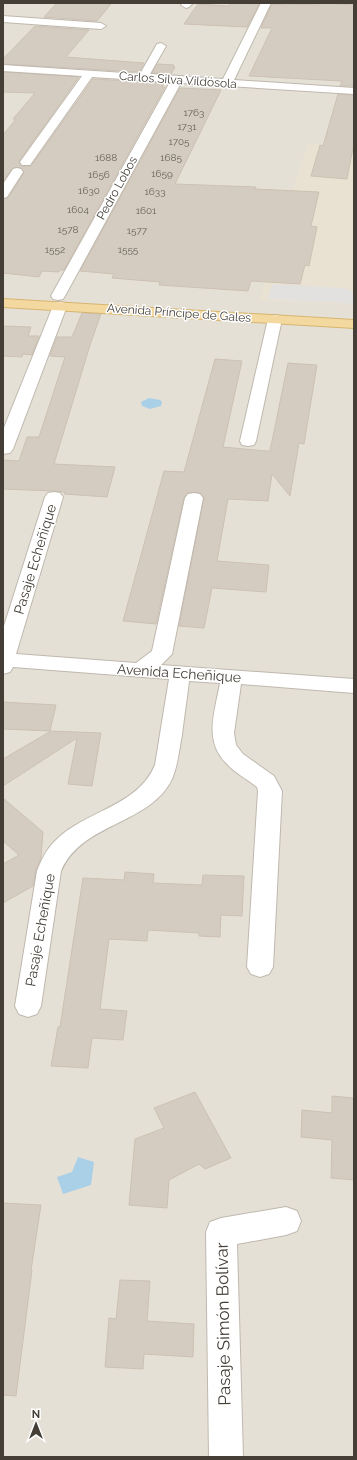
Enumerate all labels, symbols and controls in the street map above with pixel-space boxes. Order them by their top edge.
street label: Carlos Silva Vildósola [119,69,237,91]
house number: 1763 [184,107,204,118]
house number: 1731 [177,121,197,132]
house number: 1705 [168,136,190,147]
house number: 1688 [95,152,117,163]
house number: 1685 [160,152,182,163]
street label: Pedro Lobos [94,154,140,222]
house number: 1659 [151,168,173,179]
house number: 1656 [88,169,110,180]
house number: 1630 [78,185,100,196]
house number: 1633 [145,186,166,197]
house number: 1604 [67,204,89,215]
house number: 1601 [136,205,157,216]
house number: 1578 [58,224,79,235]
house number: 1577 [127,225,148,236]
house number: 1552 [45,244,65,255]
house number: 1555 [118,244,139,255]
street label: Avenida Príncipe de Gales [106,301,252,325]
street label: Pasaje Echeñique [11,502,59,616]
street label: Avenida Echeñique [116,661,242,685]
street label: Pasaje Echeñique [22,872,58,988]
street label: Pasaje Simón Bolívar [212,1242,234,1406]
north arrow [16,1404,56,1444]
text: N [32,1408,40,1421]

